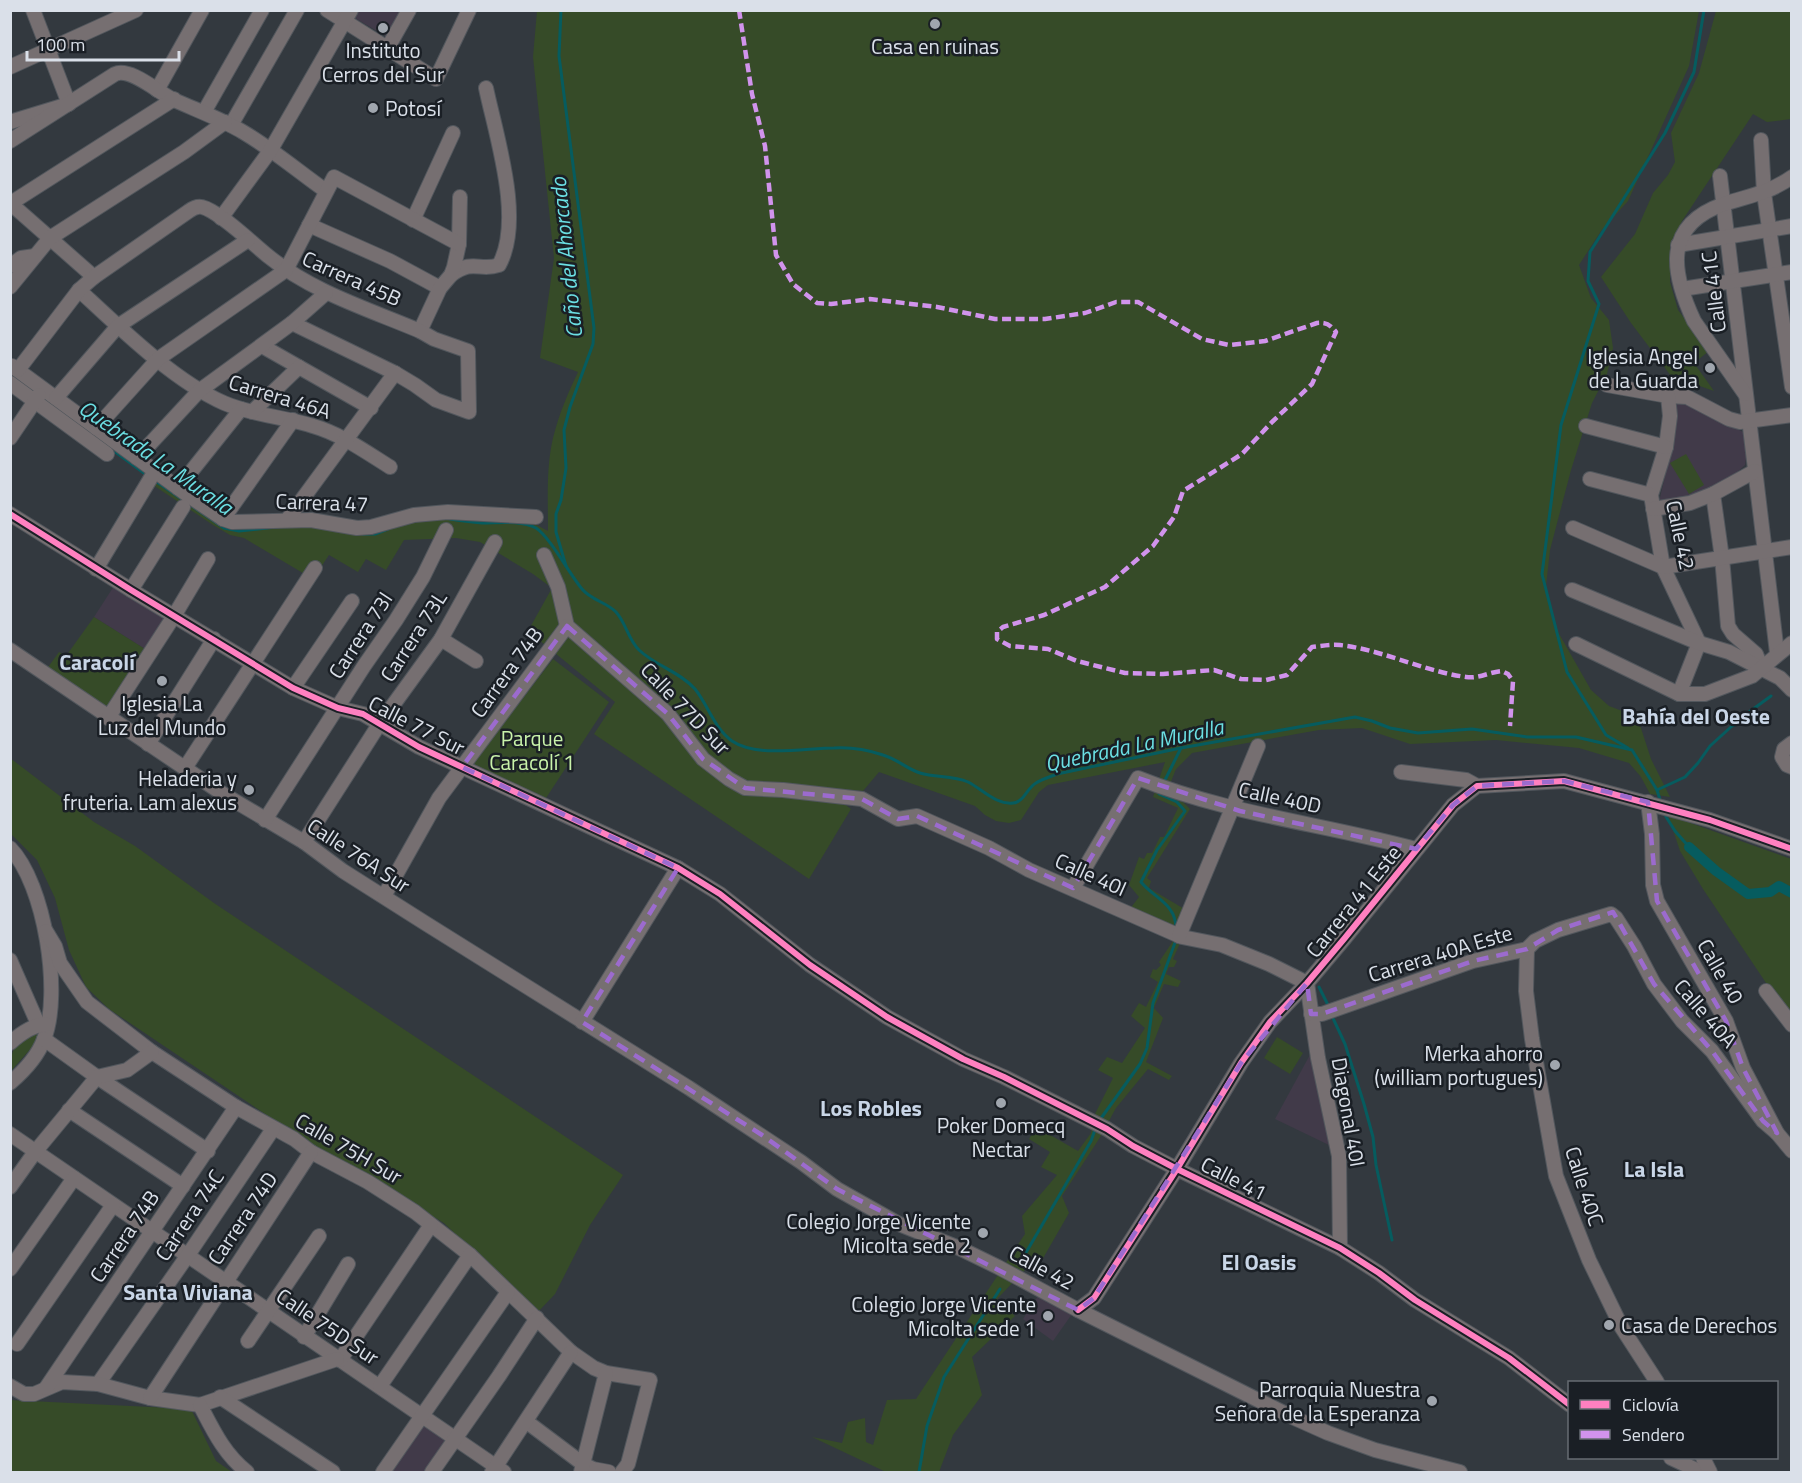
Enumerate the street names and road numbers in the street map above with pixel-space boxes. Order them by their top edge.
street label: Carrera 45B [297,242,407,314]
street label: Calle 41C [1692,249,1734,335]
street label: Carrera 46A [225,365,335,427]
street label: Carrera 47 [275,484,369,520]
street label: Calle 42 [1658,497,1704,573]
street label: Carrera 73L [372,584,454,688]
street label: Carrera 73I [320,585,400,685]
street label: Carrera 74B [462,620,550,724]
street label: Calle 77D Sur [633,654,739,762]
street label: Calle 77 Sur [363,687,471,763]
street label: Calle 40D [1236,773,1324,821]
street label: Calle 76A Sur [301,810,417,900]
street label: Carrera 41 Este [1298,838,1408,964]
street label: Calle 40I [1050,844,1132,904]
street label: Carrera 40A Este [1364,916,1516,990]
street label: Calle 40 [1690,933,1752,1009]
street label: Calle 40A [1667,971,1746,1055]
street label: Diagonal 40I [1324,1055,1374,1169]
street label: Calle 75H Sur [289,1104,409,1192]
street label: Calle 40C [1557,1142,1613,1230]
street label: Calle 41 [1195,1148,1273,1208]
street label: Carrera 74C [147,1163,231,1267]
street label: Carrera 74D [199,1165,285,1271]
street label: Carrera 74B [81,1183,167,1289]
street label: Calle 42 [1003,1236,1081,1298]
street label: Calle 75D Sur [270,1280,386,1372]

